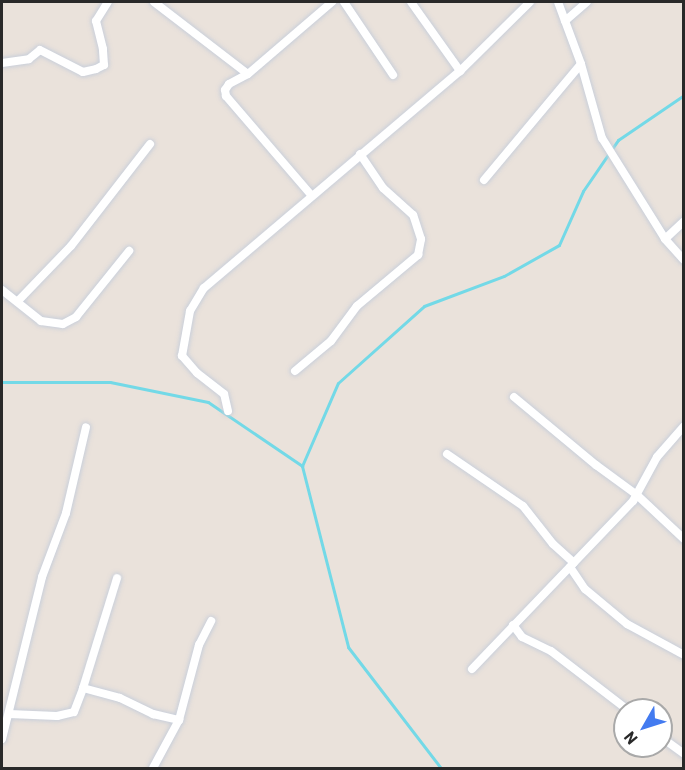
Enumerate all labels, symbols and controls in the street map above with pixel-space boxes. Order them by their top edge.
north arrow [613,698,673,758]
text: N [619,728,641,749]

